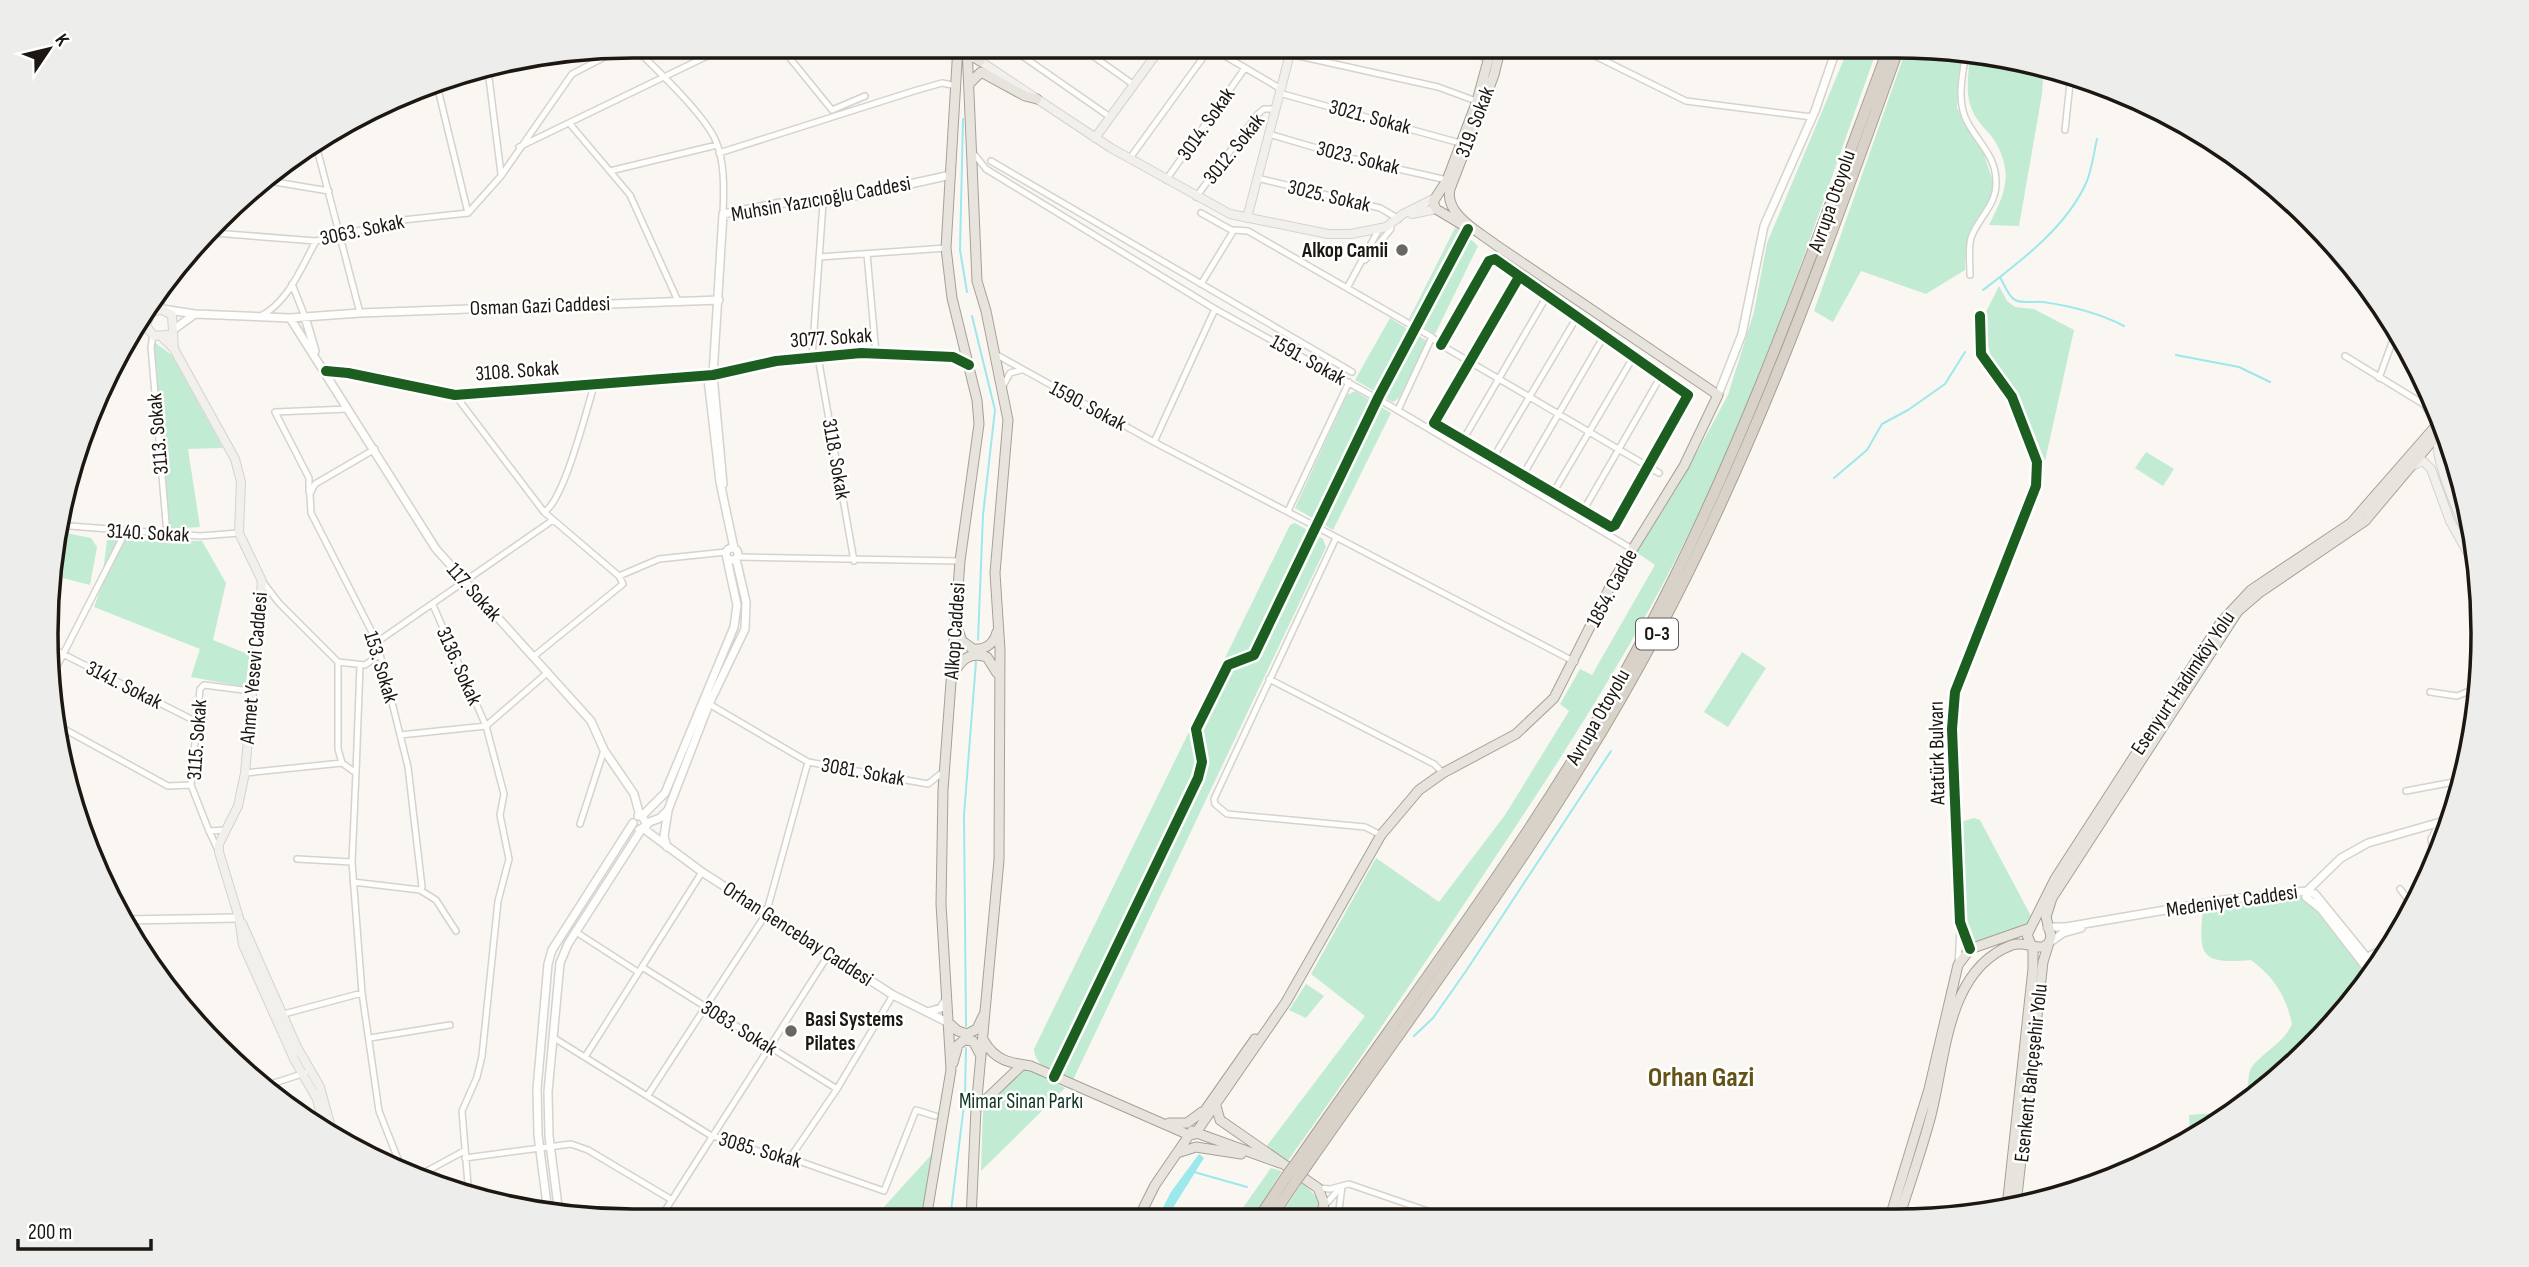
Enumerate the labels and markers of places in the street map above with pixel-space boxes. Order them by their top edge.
place label: Alkop Camii [1301,238,1388,263]
marker: Alkop Camii [1394,242,1410,258]
place label: Basi Systems Pilates [805,1007,903,1056]
marker: Basi Systems Pilates [783,1023,799,1039]

